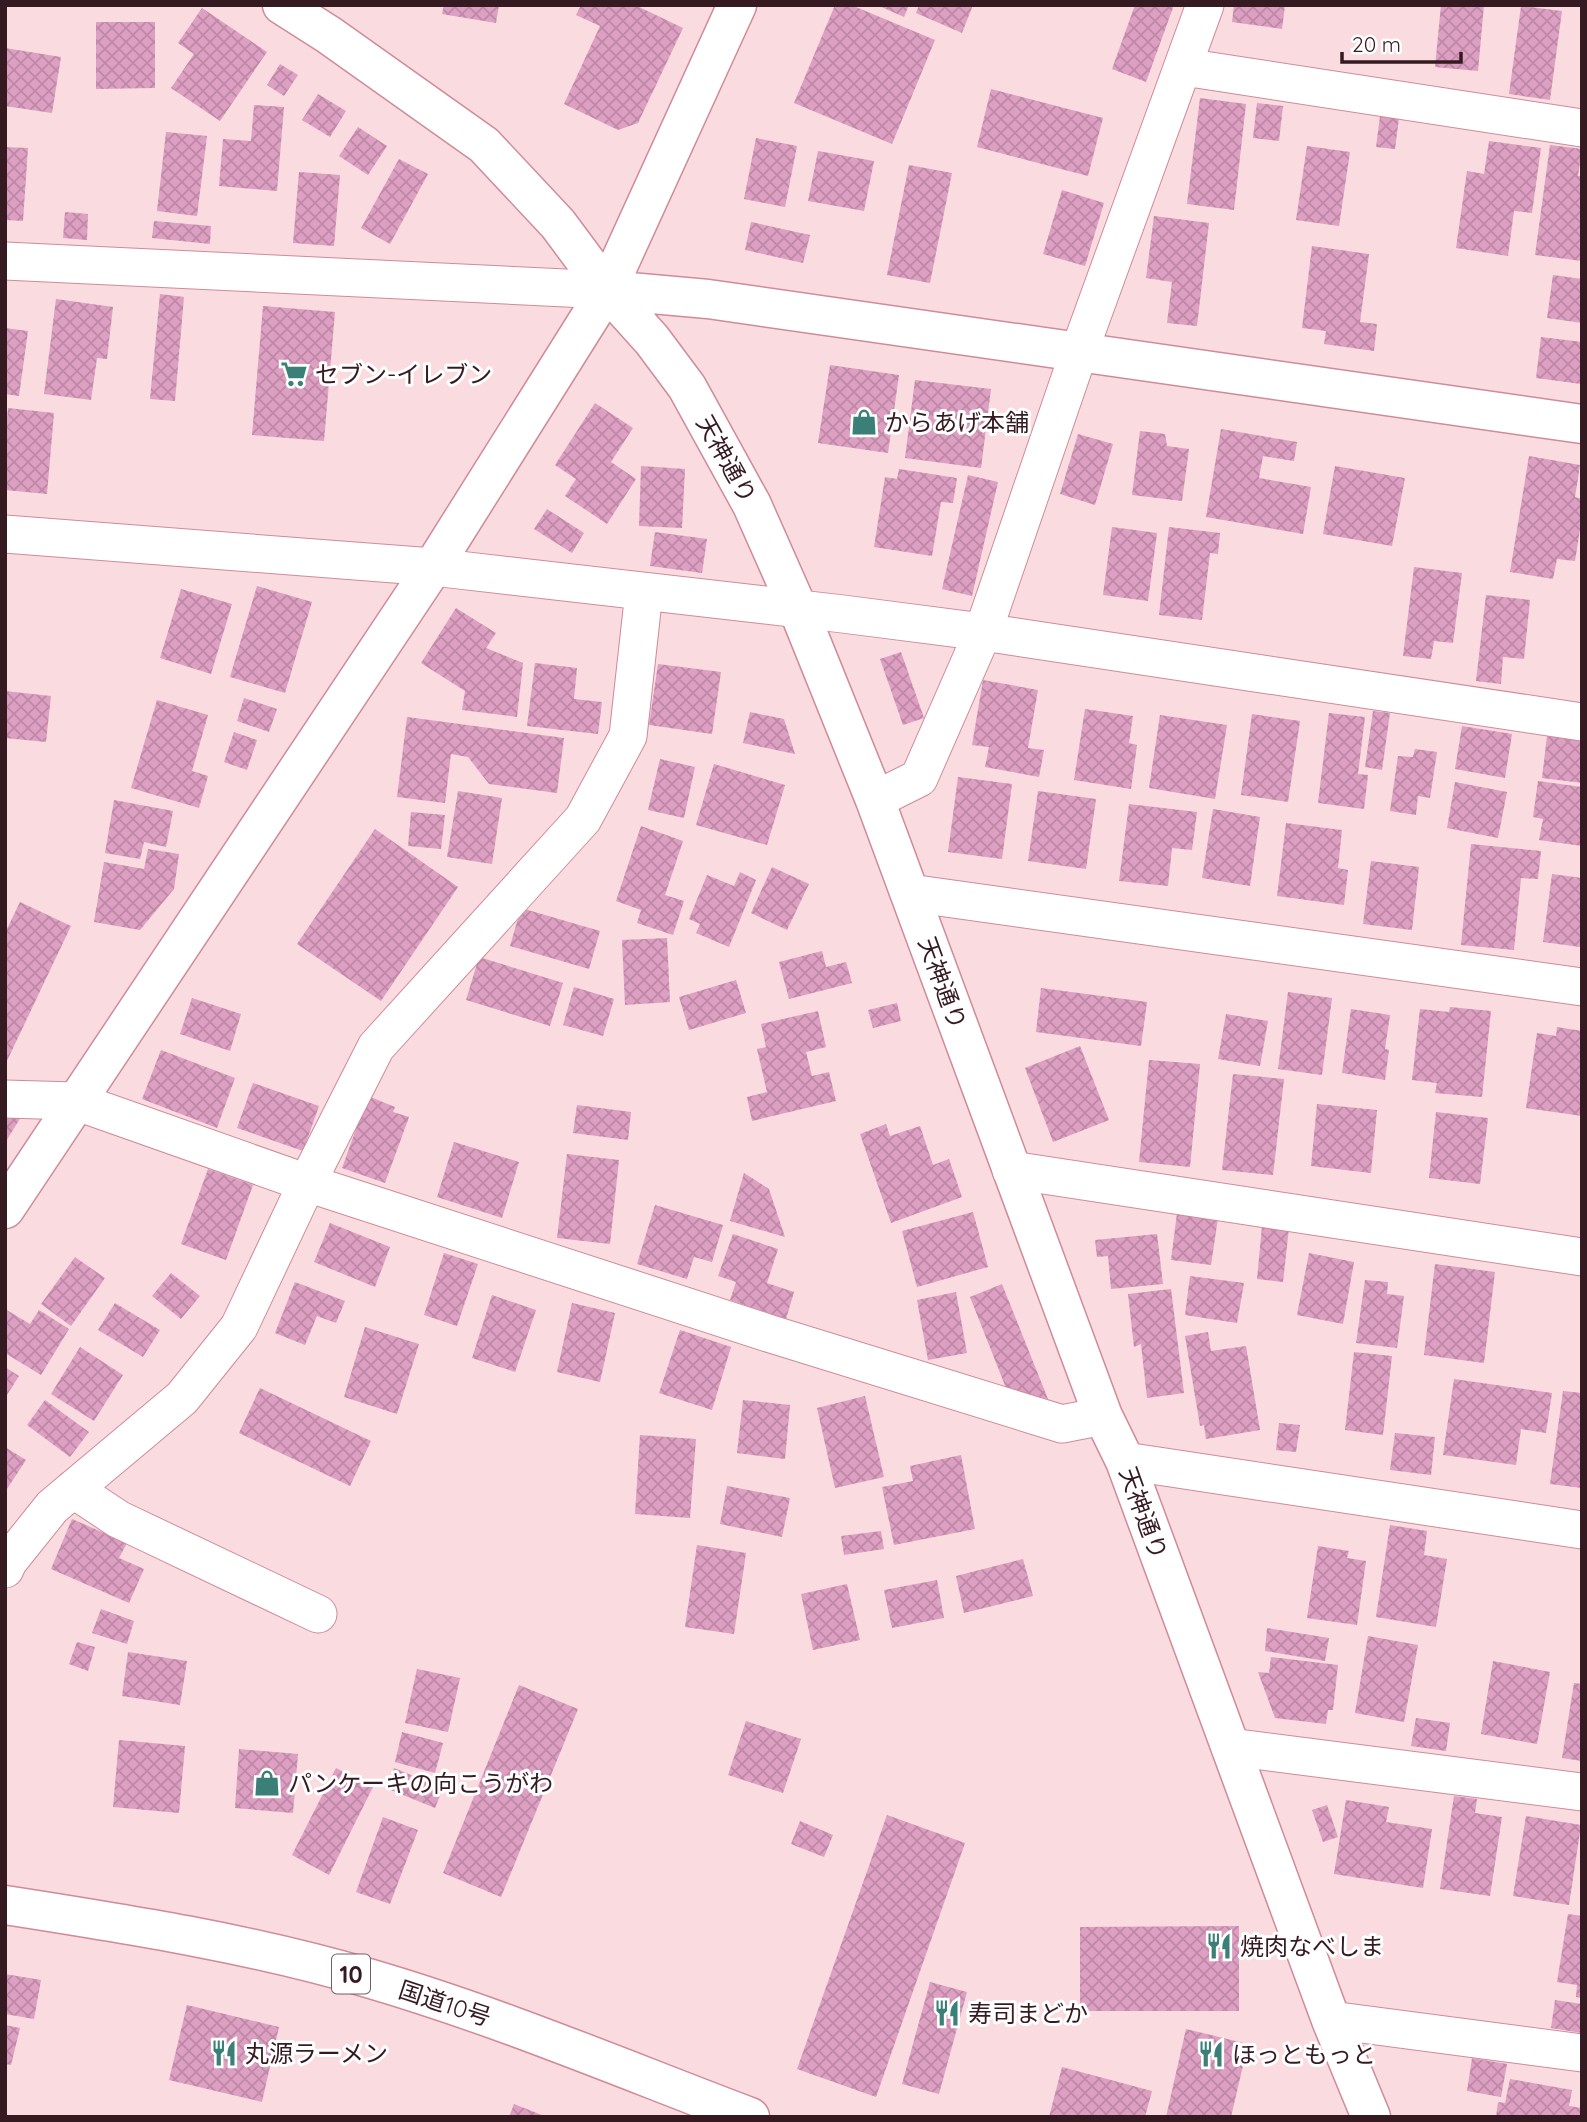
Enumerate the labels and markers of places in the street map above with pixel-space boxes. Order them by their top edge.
supermarket icon: セブン-イレブン [279,359,309,389]
place label: セブン-イレブン [315,359,492,389]
shop icon: からあげ本舗 [849,407,879,437]
place label: からあげ本舗 [885,407,1029,437]
shop icon: パンケーキの向こうがわ [252,1768,282,1798]
place label: パンケーキの向こうがわ [288,1768,553,1798]
restaurant icon: 焼肉なべしま [1204,1931,1234,1961]
place label: 焼肉なべしま [1240,1931,1384,1961]
restaurant icon: 寿司まどか [932,1998,962,2028]
place label: 寿司まどか [968,1998,1088,2028]
restaurant icon: 丸源ラーメン [209,2038,239,2068]
place label: 丸源ラーメン [245,2038,388,2068]
restaurant icon: ほっともっと [1196,2039,1226,2069]
place label: ほっともっと [1232,2039,1376,2069]

